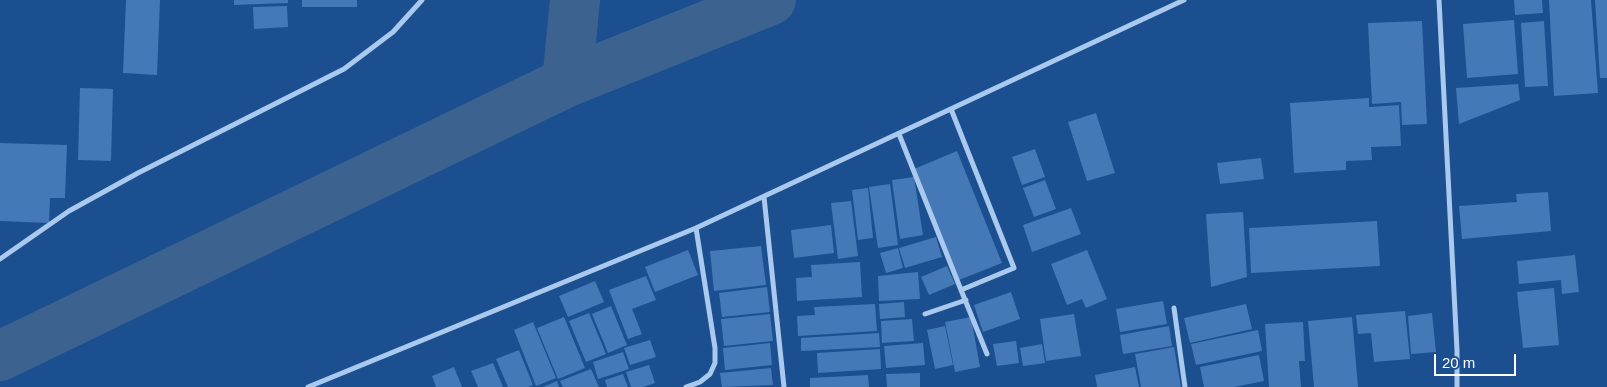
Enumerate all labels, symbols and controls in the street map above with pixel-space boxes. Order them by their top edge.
scale bar [1437,344,1520,376]
text: 20 m [1442,354,1475,371]

